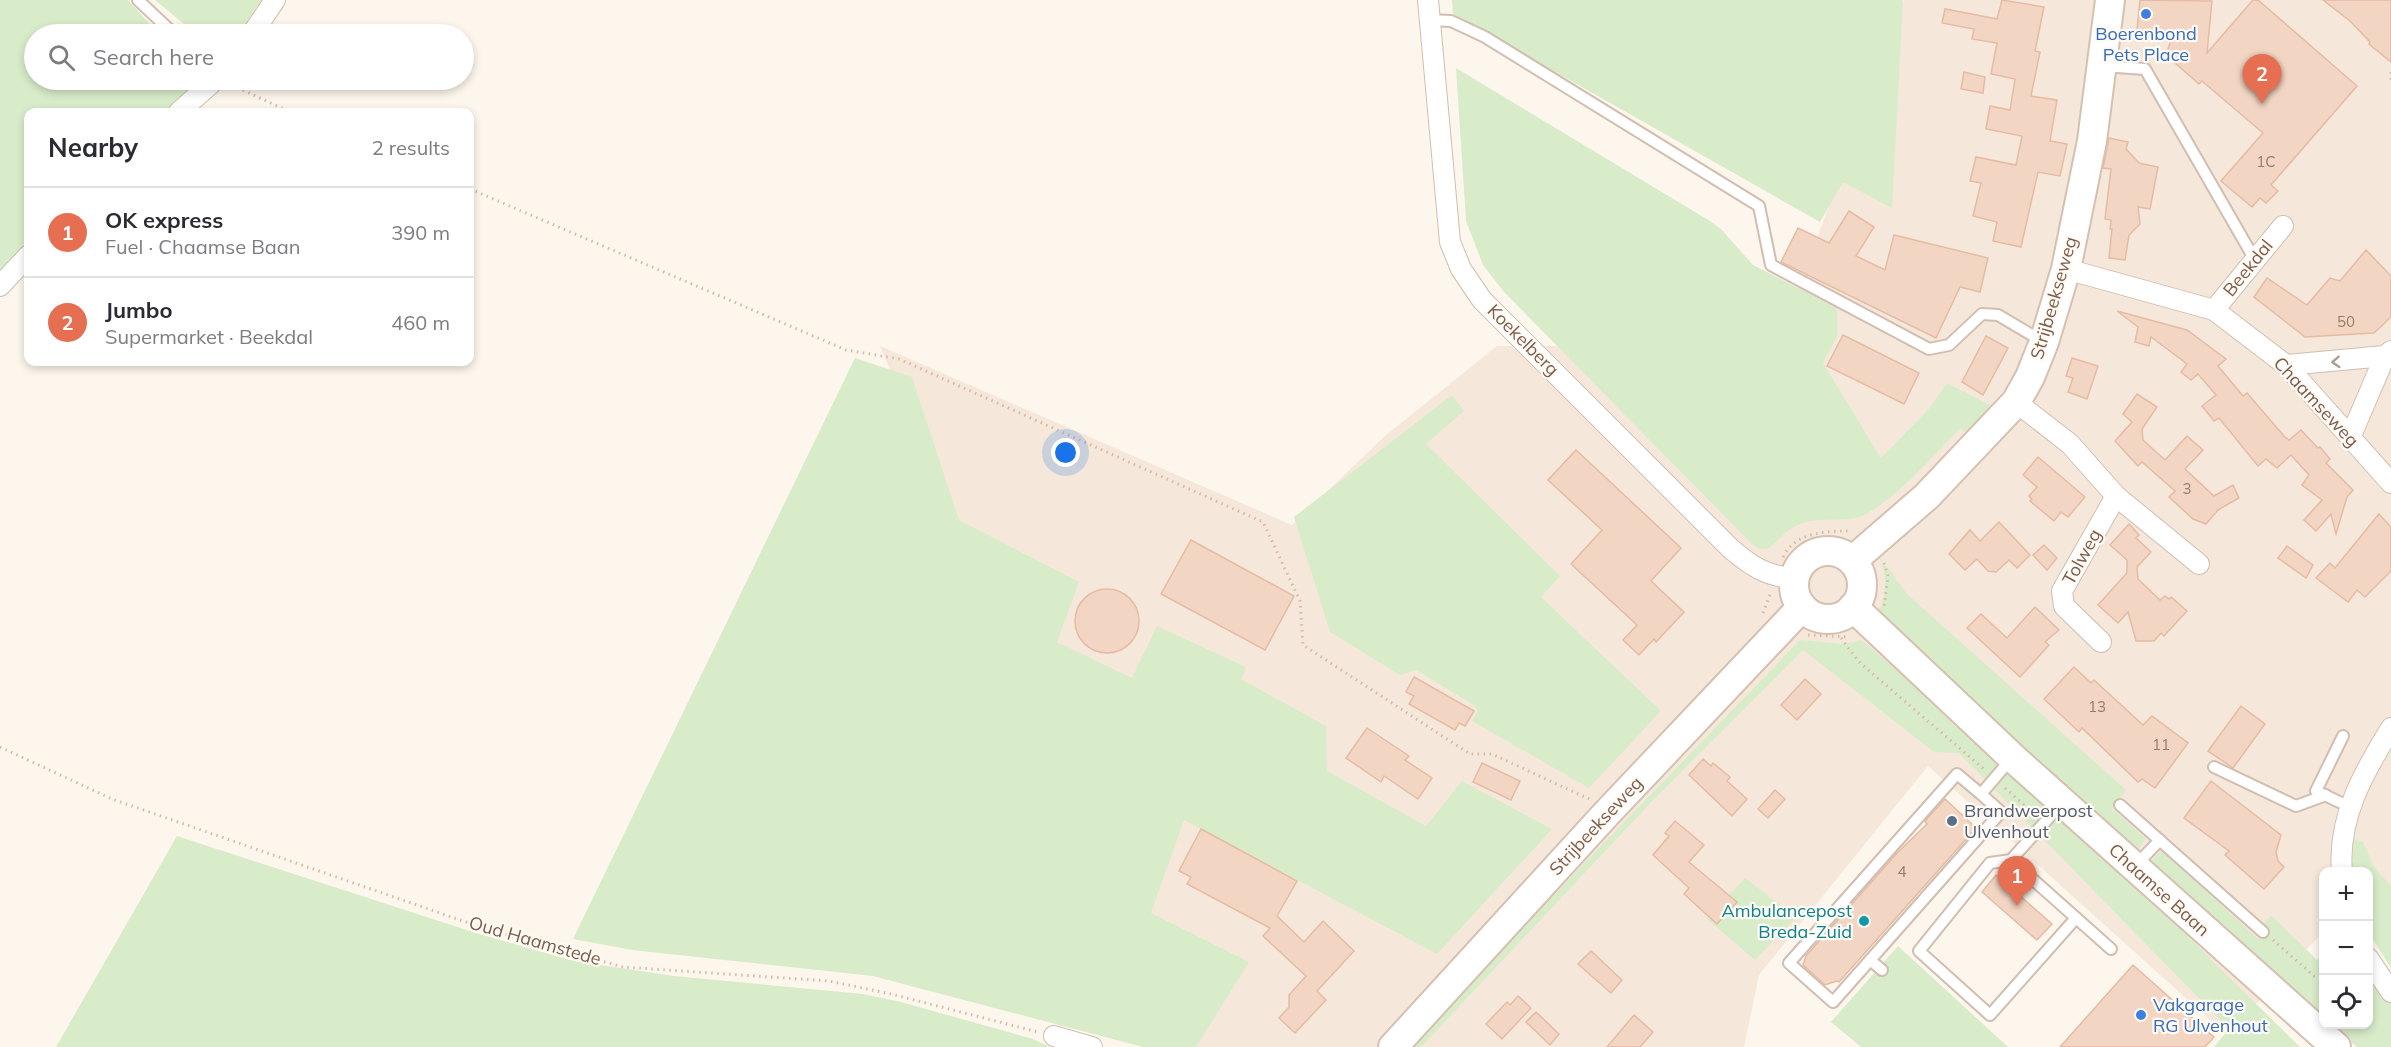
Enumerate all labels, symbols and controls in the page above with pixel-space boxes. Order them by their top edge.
marker: Boerenbond Pets Place [2139,7,2153,21]
place label: Boerenbond Pets Place [2095,22,2197,66]
search box [24,24,474,90]
icon: search [45,41,78,74]
text: Search here [93,43,214,71]
pin: 2 [2242,54,2282,104]
text: Nearby [48,131,138,164]
text: 2 results [372,135,450,160]
house number: 1C [2256,152,2276,171]
text: OK express [105,206,223,234]
text: 1 [62,220,74,245]
text: 390 m [391,220,450,245]
text: Fuel · Chaamse Baan [105,234,301,259]
street label: Strijbeekseweg [2025,234,2082,362]
street label: Beekdal [2218,235,2278,301]
text: Jumbo [105,296,173,324]
street label: Koekelberg [1483,299,1564,380]
text: 2 [62,310,74,335]
text: 460 m [391,310,450,335]
house number: 50 [2337,312,2355,331]
text: Supermarket · Beekdal [105,324,313,349]
street label: Chaamseweg [2269,352,2364,452]
one-way arrow [2331,355,2340,368]
your location [1051,438,1080,467]
house number: 3 [2182,479,2192,498]
street label: Tolweg [2057,525,2106,589]
house number: 13 [2088,697,2106,716]
house number: 11 [2152,735,2170,754]
street label: Strijbeekseweg [1544,771,1647,880]
place label: Brandweerpost Ulvenhout [1964,799,2093,843]
marker: Brandweerpost Ulvenhout [1945,814,1959,828]
street label: Chaamse Baan [2104,838,2215,941]
pin: 1 [1998,856,2036,906]
house number: 4 [1897,862,1907,881]
map controls [2319,867,2373,1029]
button: + [2319,867,2373,921]
place label: Ambulancepost Breda-Zuid [1721,899,1852,943]
street label: Oud Haamstede [466,911,604,970]
marker: Ambulancepost Breda-Zuid [1857,914,1871,928]
button: − [2319,921,2373,975]
button: locate [2319,975,2373,1029]
place label: Vakgarage RG Ulvenhout [2153,993,2268,1037]
marker: Vakgarage RG Ulvenhout [2134,1008,2148,1022]

